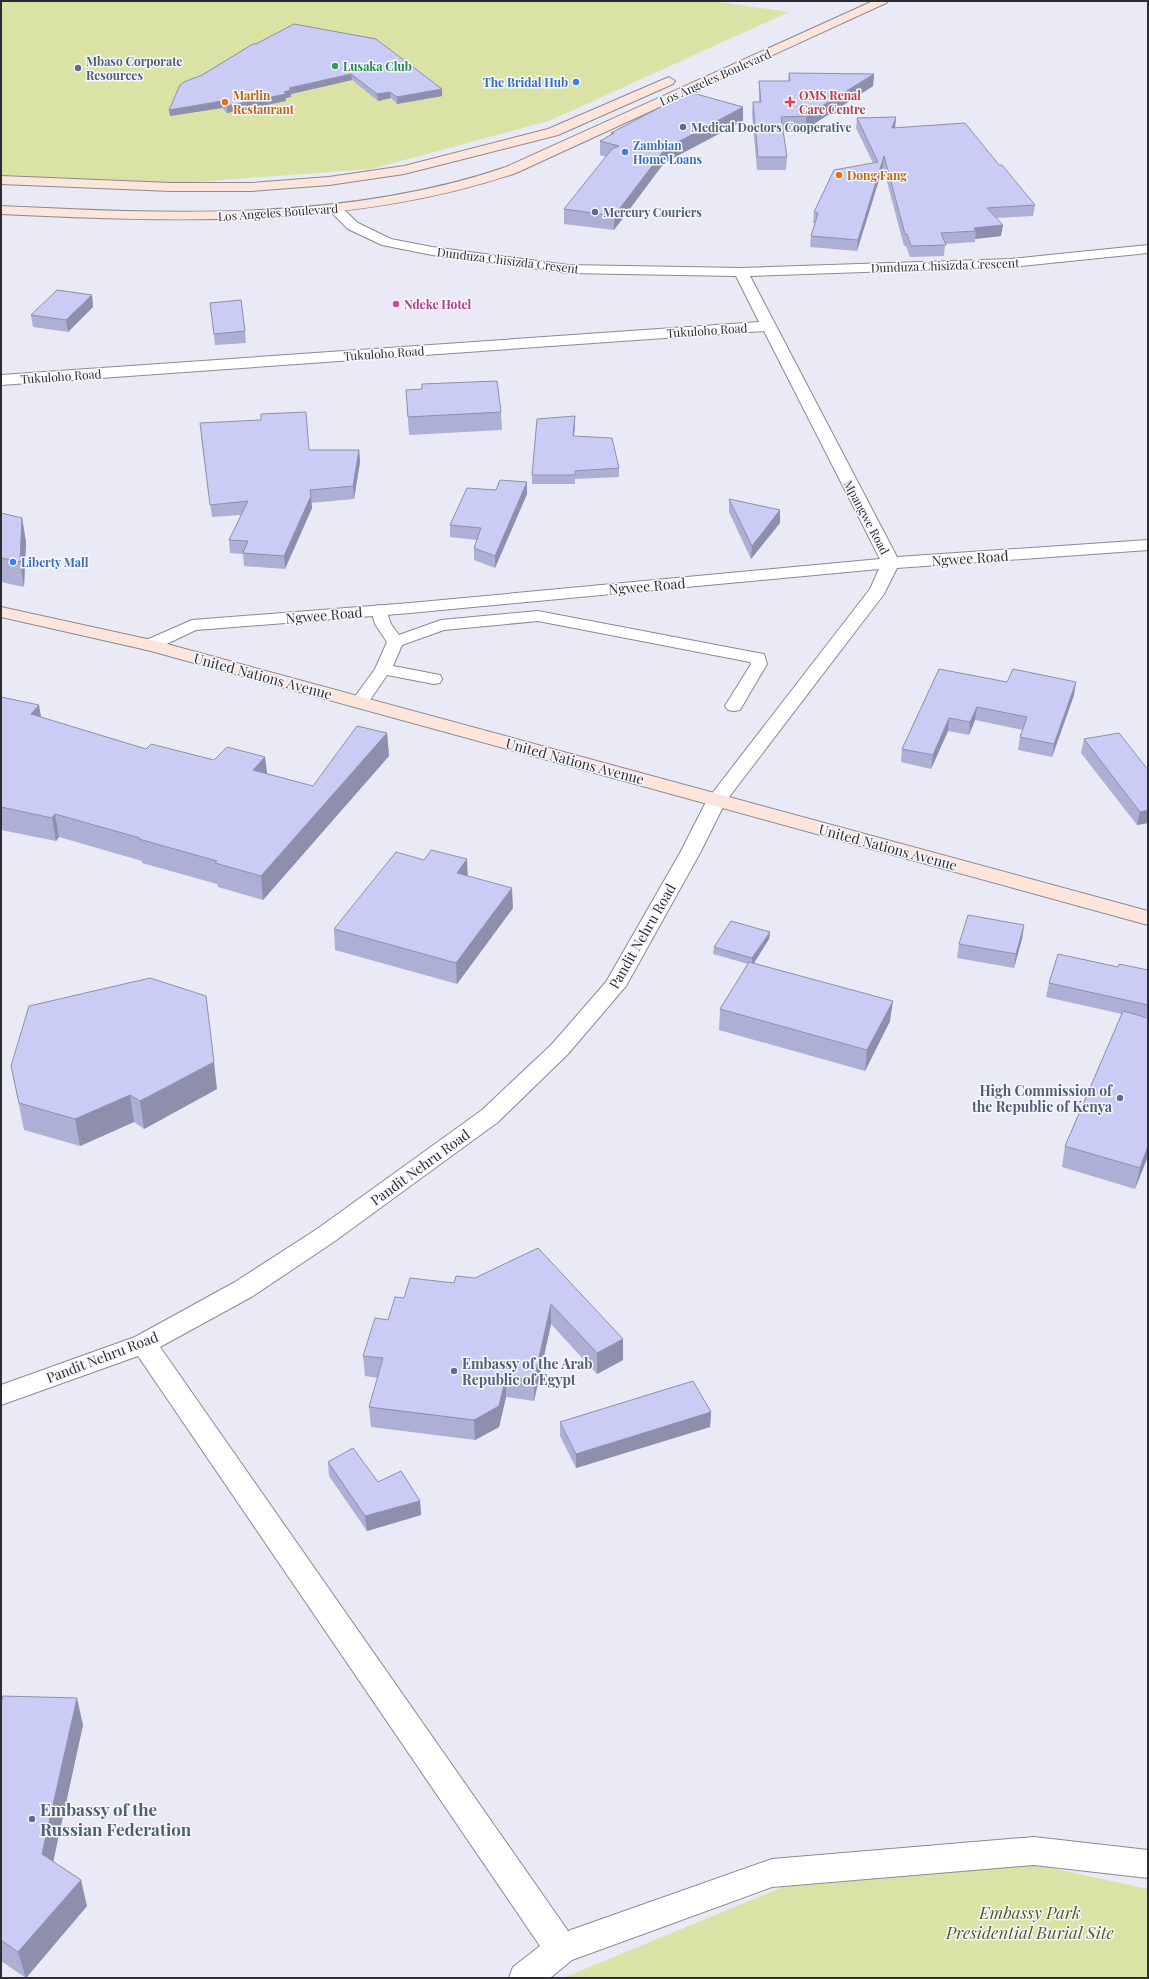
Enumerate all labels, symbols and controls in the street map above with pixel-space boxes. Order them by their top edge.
street label: Los Angeles Boulevard [657,45,773,109]
place label: Mbaso Corporate Resources [86,53,182,83]
place label: Lusaka Club [343,58,412,74]
marker: Lusaka Club [330,61,340,71]
marker: Mbaso Corporate Resources [73,63,83,73]
place label: The Bridal Hub [483,74,568,90]
marker: The Bridal Hub [571,77,581,87]
place label: Marlin Restaurant [233,87,295,117]
place label: OMS Renal Care Centre [799,87,865,117]
marker: OMS Renal Care Centre [784,96,796,108]
marker: Marlin Restaurant [220,97,230,107]
place label: Medical Doctors Cooperative [691,119,851,135]
marker: Medical Doctors Cooperative [678,122,688,132]
place label: Zambian Home Loans [633,137,703,167]
marker: Zambian Home Loans [620,147,630,157]
place label: Dong Fang [847,167,907,183]
marker: Dong Fang [834,170,844,180]
street label: Los Angeles Boulevard [217,200,339,224]
place label: Mercury Couriers [603,204,702,220]
marker: Mercury Couriers [590,207,600,217]
street label: Dunduza Chisizda Cresent [436,243,581,277]
street label: Dunduza Chisizda Crescent [870,254,1020,276]
place label: Ndeke Hotel [404,296,472,312]
marker: Ndeke Hotel [391,299,401,309]
street label: Tukuloho Road [666,319,748,341]
street label: Tukuloho Road [343,342,425,364]
street label: Tukuloho Road [20,365,102,387]
street label: Mpangwe Road [841,477,893,557]
street label: Ngwee Road [931,546,1009,570]
place label: Liberty Mall [21,554,89,570]
marker: Liberty Mall [8,557,18,567]
street label: Ngwee Road [608,573,686,599]
street label: Ngwee Road [285,602,363,628]
street label: United Nations Avenue [192,648,334,704]
street label: United Nations Avenue [504,733,646,789]
street label: United Nations Avenue [817,819,959,875]
street label: Pandit Nehru Road [604,880,680,992]
place label: High Commission of the Republic of Kenya [971,1081,1113,1116]
marker: High Commission of the Republic of Kenya [1115,1093,1125,1103]
street label: Pandit Nehru Road [366,1124,474,1210]
street label: Pandit Nehru Road [43,1327,161,1387]
place label: Embassy of the Arab Republic of Egypt [462,1354,593,1389]
marker: Embassy of the Arab Republic of Egypt [449,1366,459,1376]
place label: Embassy of the Russian Federation [40,1798,192,1840]
marker: Embassy of the Russian Federation [27,1814,37,1824]
park label: Embassy Park Presidential Burial Site [945,1901,1115,1943]

